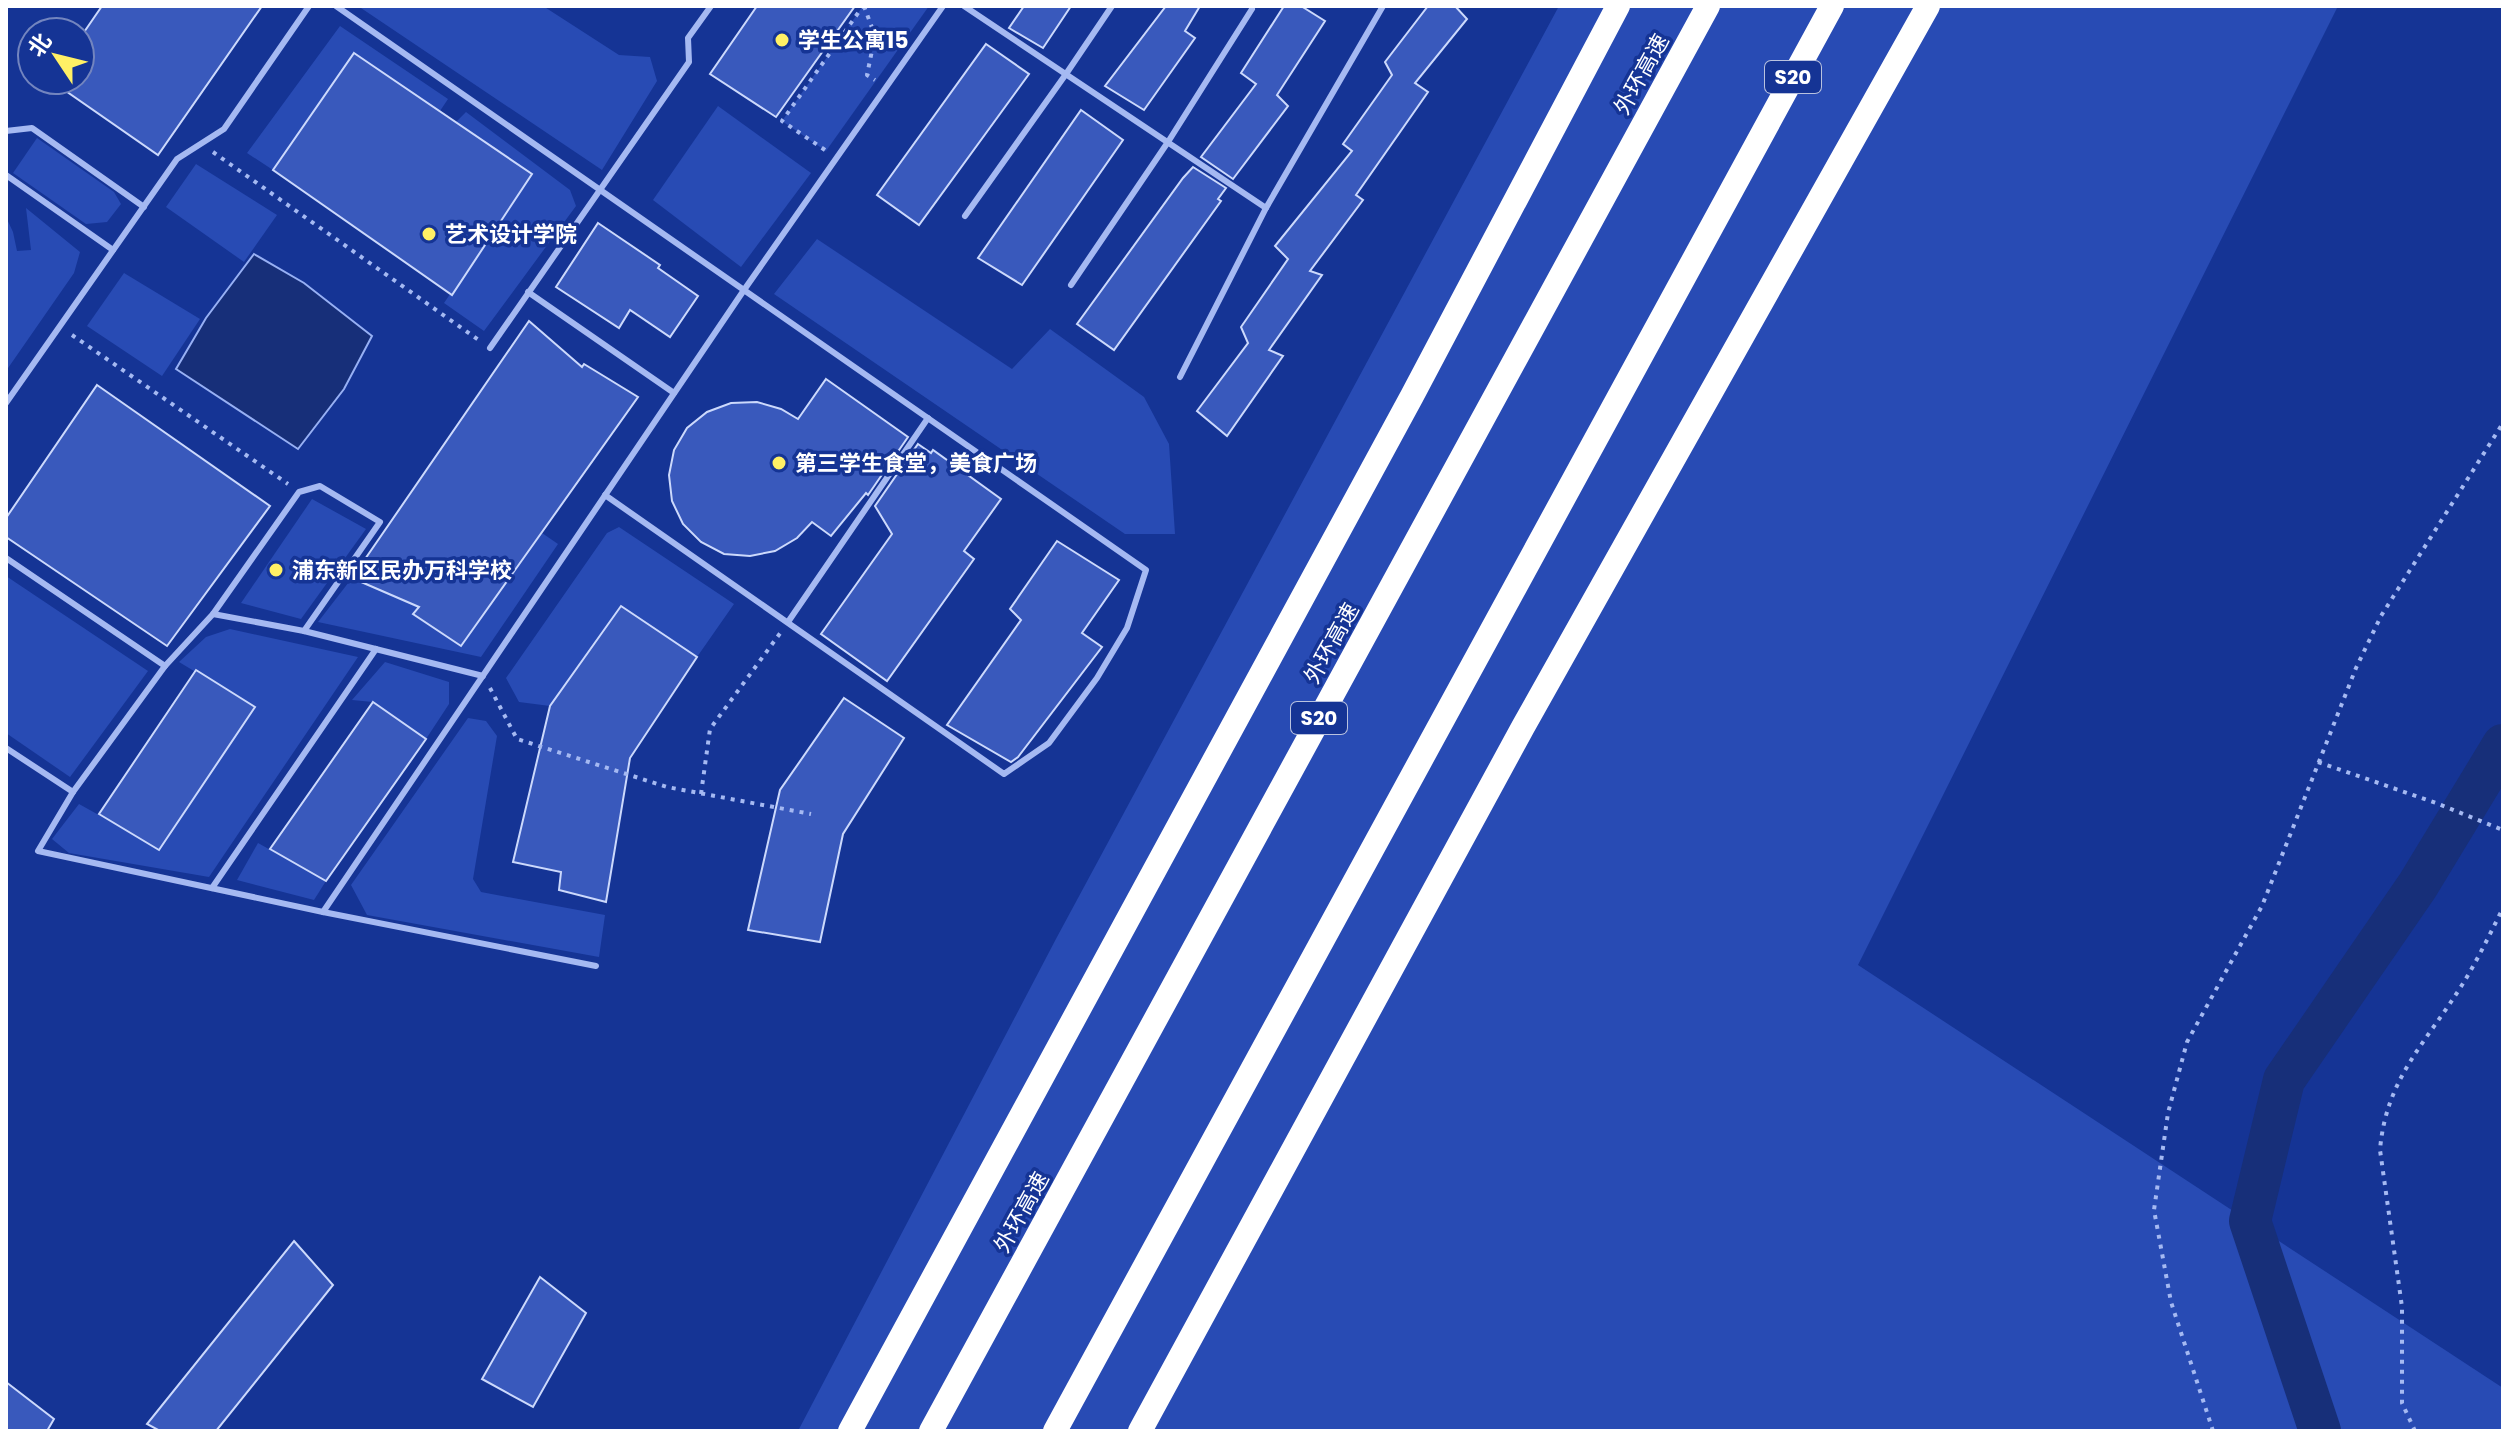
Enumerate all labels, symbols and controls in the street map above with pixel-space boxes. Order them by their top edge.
north arrow [16,16,96,96]
place label: 学生公寓15 [798,25,909,56]
text: 北 [21,27,59,63]
street label: 外环高速 [1607,28,1676,120]
marker: 学生公寓15 [773,31,791,49]
road number: S20 [1765,61,1821,93]
place label: 艺术设计学院 [445,219,577,250]
marker: 艺术设计学院 [420,225,438,243]
place label: 第三学生食堂，美食广场 [795,448,1037,479]
marker: 第三学生食堂，美食广场 [770,454,788,472]
place label: 浦东新区民办万科学校 [292,555,512,586]
marker: 浦东新区民办万科学校 [267,561,285,579]
street label: 外环高速 [1297,597,1366,689]
road number: S20 [1291,702,1347,734]
street label: 外环高速 [987,1166,1056,1258]

